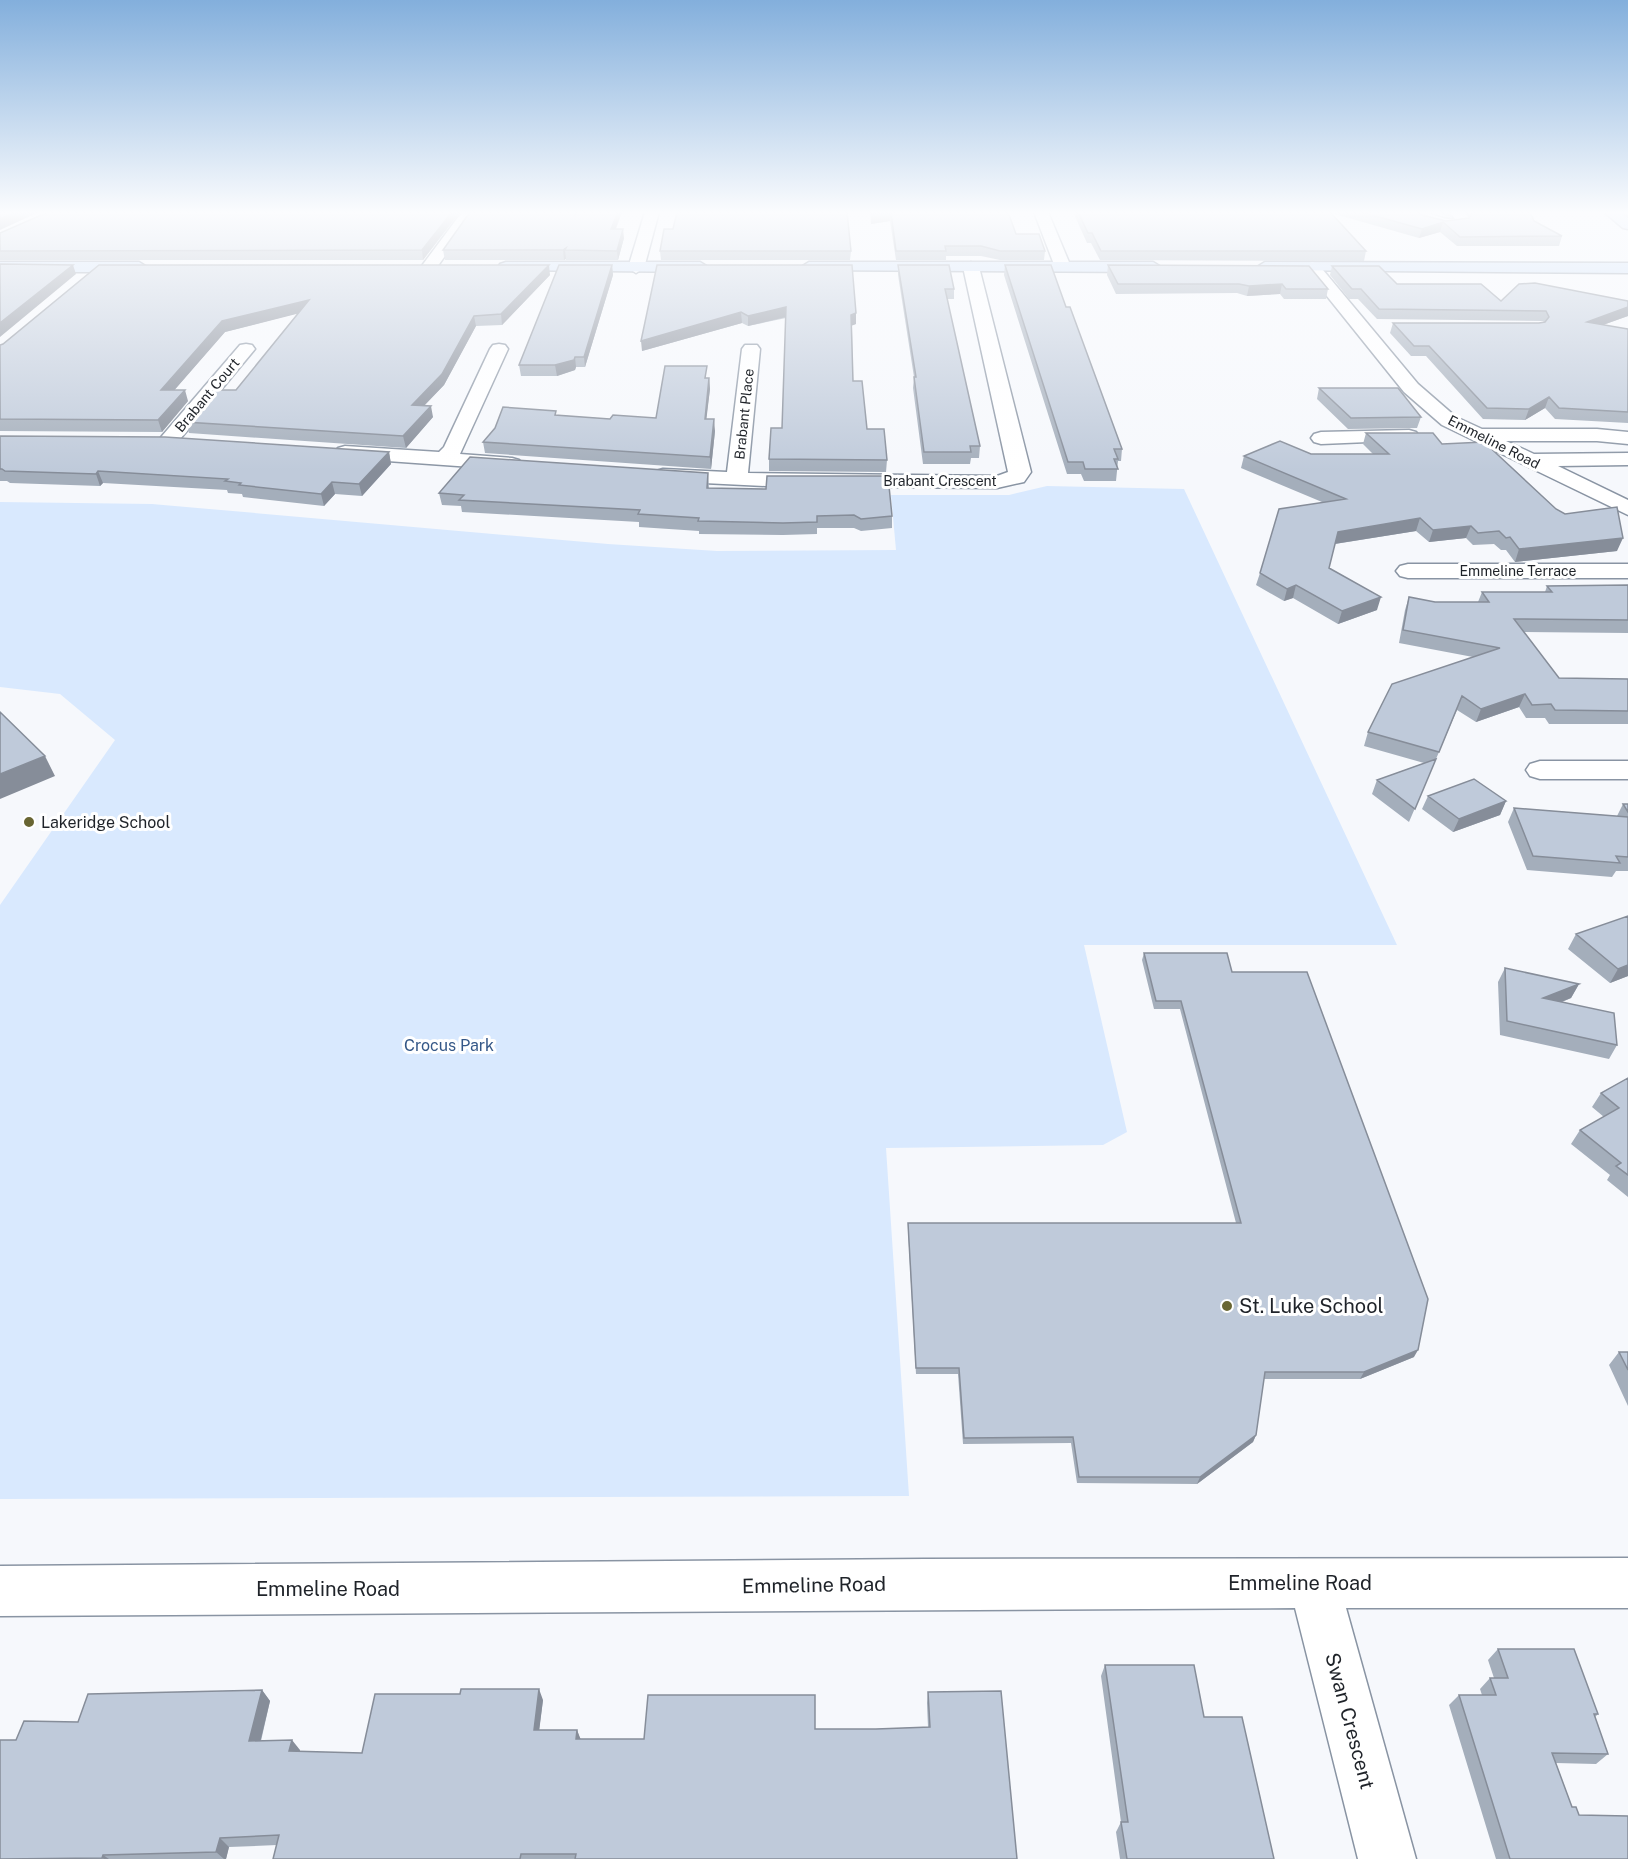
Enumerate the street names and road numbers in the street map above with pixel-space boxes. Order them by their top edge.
street label: Brabant Court [171,355,243,435]
street label: Brabant Place [731,368,757,460]
street label: Emmeline Road [1445,412,1543,472]
street label: Brabant Crescent [883,473,997,489]
street label: Emmeline Terrace [1460,563,1577,579]
street label: Emmeline Road [1228,1571,1372,1595]
street label: Emmeline Road [742,1572,886,1598]
street label: Emmeline Road [256,1577,400,1601]
street label: Swan Crescent [1320,1650,1380,1792]

